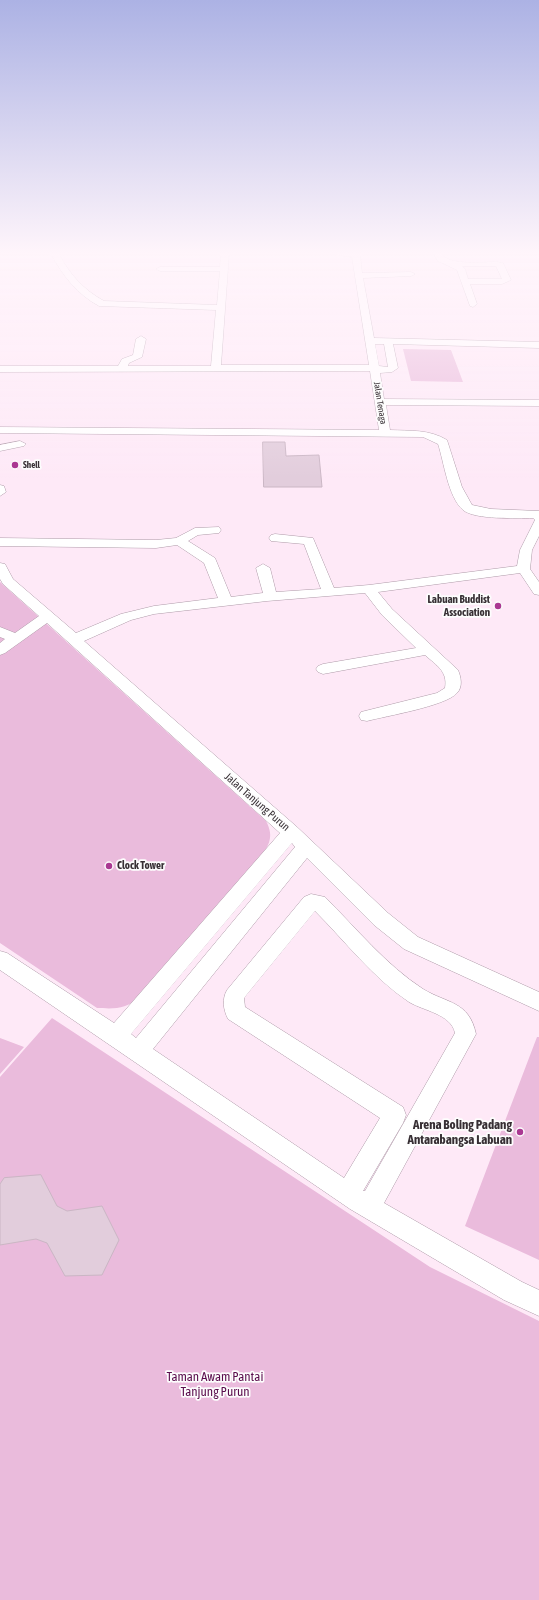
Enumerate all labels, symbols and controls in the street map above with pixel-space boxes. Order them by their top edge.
street label: Jalan Tenaga [371,381,389,425]
marker: Shell [10,460,20,470]
place label: Shell [23,460,40,470]
place label: Labuan Buddist Association [428,593,490,619]
marker: Labuan Buddist Association [493,601,503,611]
street label: Jalan Tanjung Purun [222,770,292,834]
place label: Clock Tower [117,859,164,873]
marker: Clock Tower [104,861,114,871]
place label: Arena Boling Padang Antarabangsa Labuan [408,1117,512,1148]
marker: Arena Boling Padang Antarabangsa Labuan [515,1127,525,1137]
park label: Taman Awam Pantai Tanjung Purun [167,1369,263,1400]

